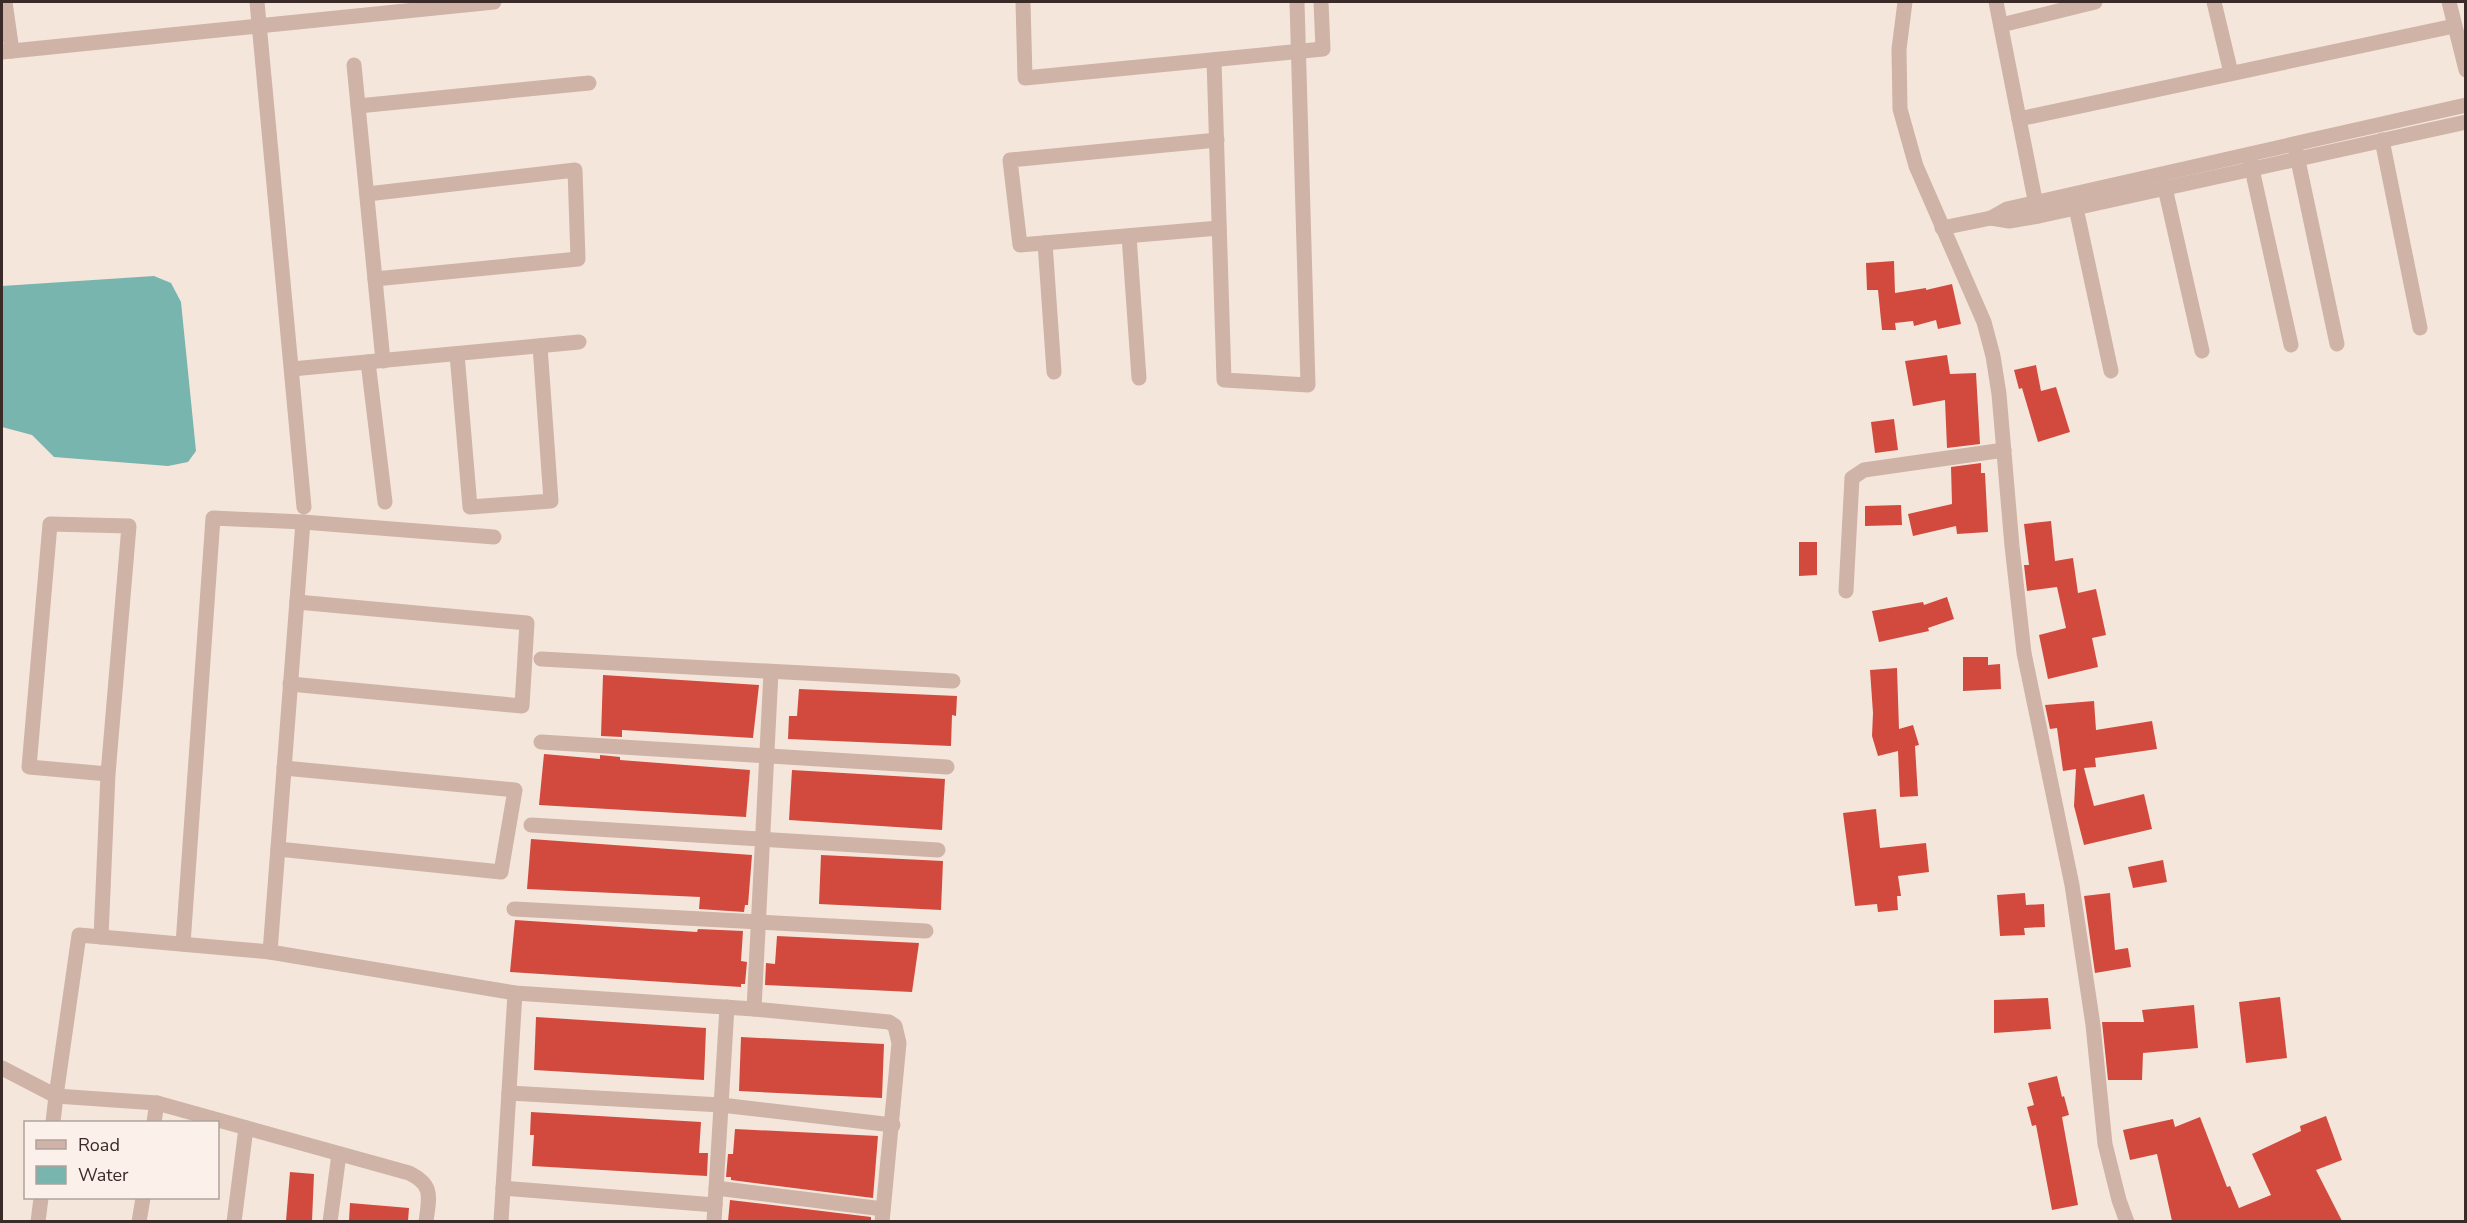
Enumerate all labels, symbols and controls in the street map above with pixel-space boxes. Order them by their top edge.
legend [24,1121,219,1199]
text: Road [78,1133,120,1157]
text: Water [78,1163,129,1187]

